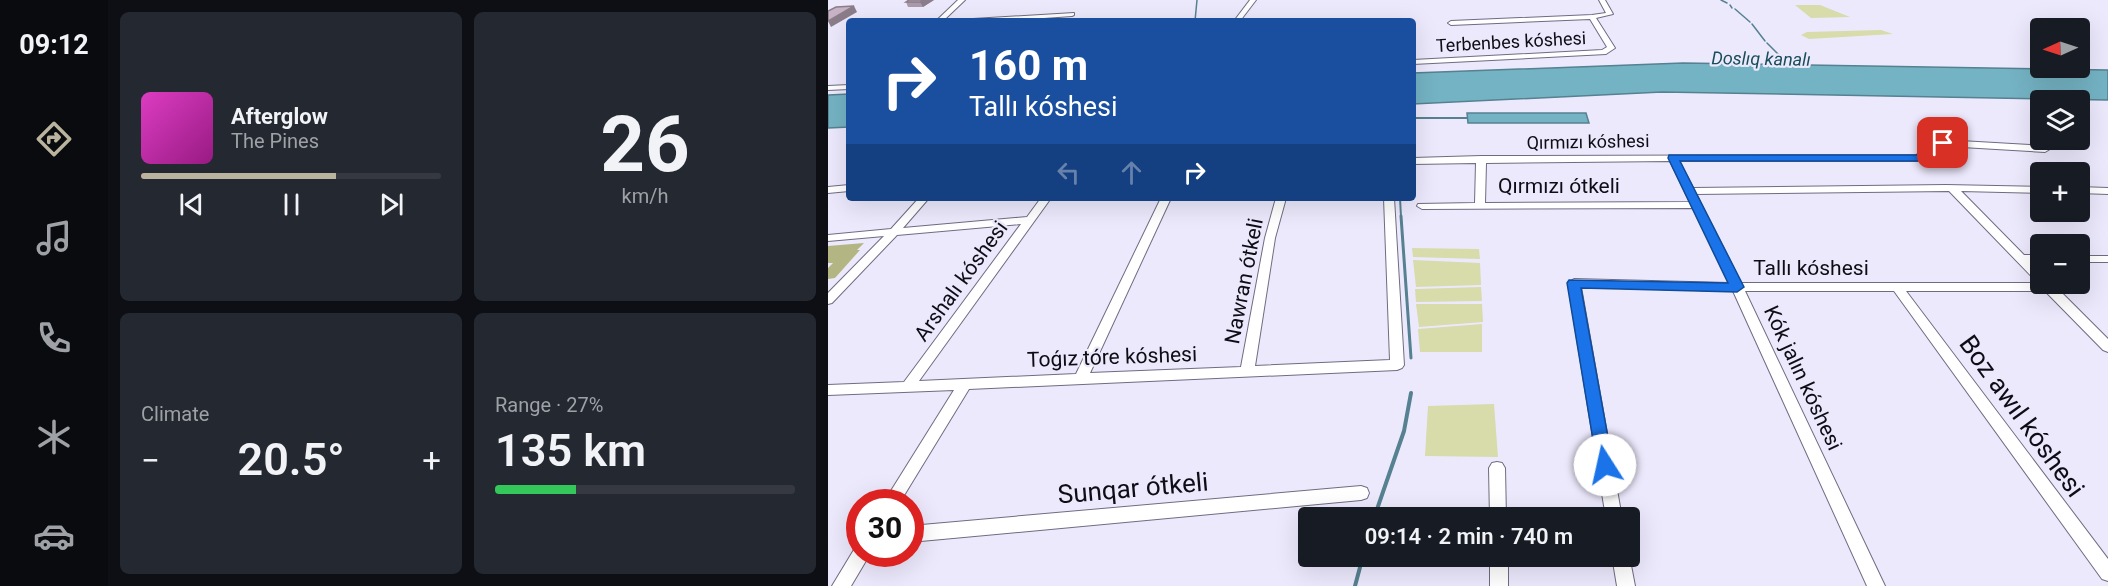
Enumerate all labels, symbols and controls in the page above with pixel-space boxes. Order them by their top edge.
north arrow [2030,18,2090,78]
map controls [2030,18,2090,294]
street label: Terbenbes kóshesi [1435,27,1587,56]
text: 09:12 [19,29,89,61]
text: 160 m [969,41,1088,90]
icon: right [870,42,948,120]
water label: Doslıq kanalı [1711,47,1811,70]
button: layers [2030,90,2090,150]
text: Tallı kóshesi [969,91,1118,123]
text: 26 [600,99,690,190]
text: Afterglow [231,104,328,129]
pin [1917,117,1968,168]
icon: directions [33,118,75,160]
icon: arrive [1926,126,1959,159]
text: The Pines [231,129,319,153]
street label: Qırmızı kóshesi [1526,130,1650,153]
icon: left [1052,156,1085,189]
icon: ahead [1115,156,1148,189]
icon: right [1178,156,1211,189]
button: + [2030,162,2090,222]
street label: Qırmızı ótkeli [1498,174,1620,198]
text: km/h [622,184,668,208]
icon: previous [175,188,208,221]
icon: pause [275,188,308,221]
icon: next [375,188,408,221]
street label: Arshalı kóshesi [909,216,1013,346]
street label: Nawran ótkeli [1220,216,1268,346]
icon: music [33,217,75,259]
button: − [2030,234,2090,294]
street label: Tallı kóshesi [1753,256,1869,280]
street label: Kók jalın kóshesi [1759,302,1847,454]
icon: phone [33,317,75,359]
street label: Boz awıl kóshesi [1953,329,2091,503]
street label: Toǵız tóre kóshesi [1027,342,1197,372]
text: Range · 27% [495,393,603,417]
text: Climate [141,402,209,426]
icon: climate [33,416,75,458]
text: 135 km [495,424,646,477]
text: 20.5° [237,433,345,486]
position arrow [1573,433,1637,497]
text: − [141,441,160,480]
text: + [422,441,441,480]
street label: Sunqar ótkeli [1056,466,1210,510]
speed limit sign: 30 [846,489,924,567]
icon: car [33,515,75,557]
text: 09:14 · 2 min · 740 m [1365,524,1573,549]

